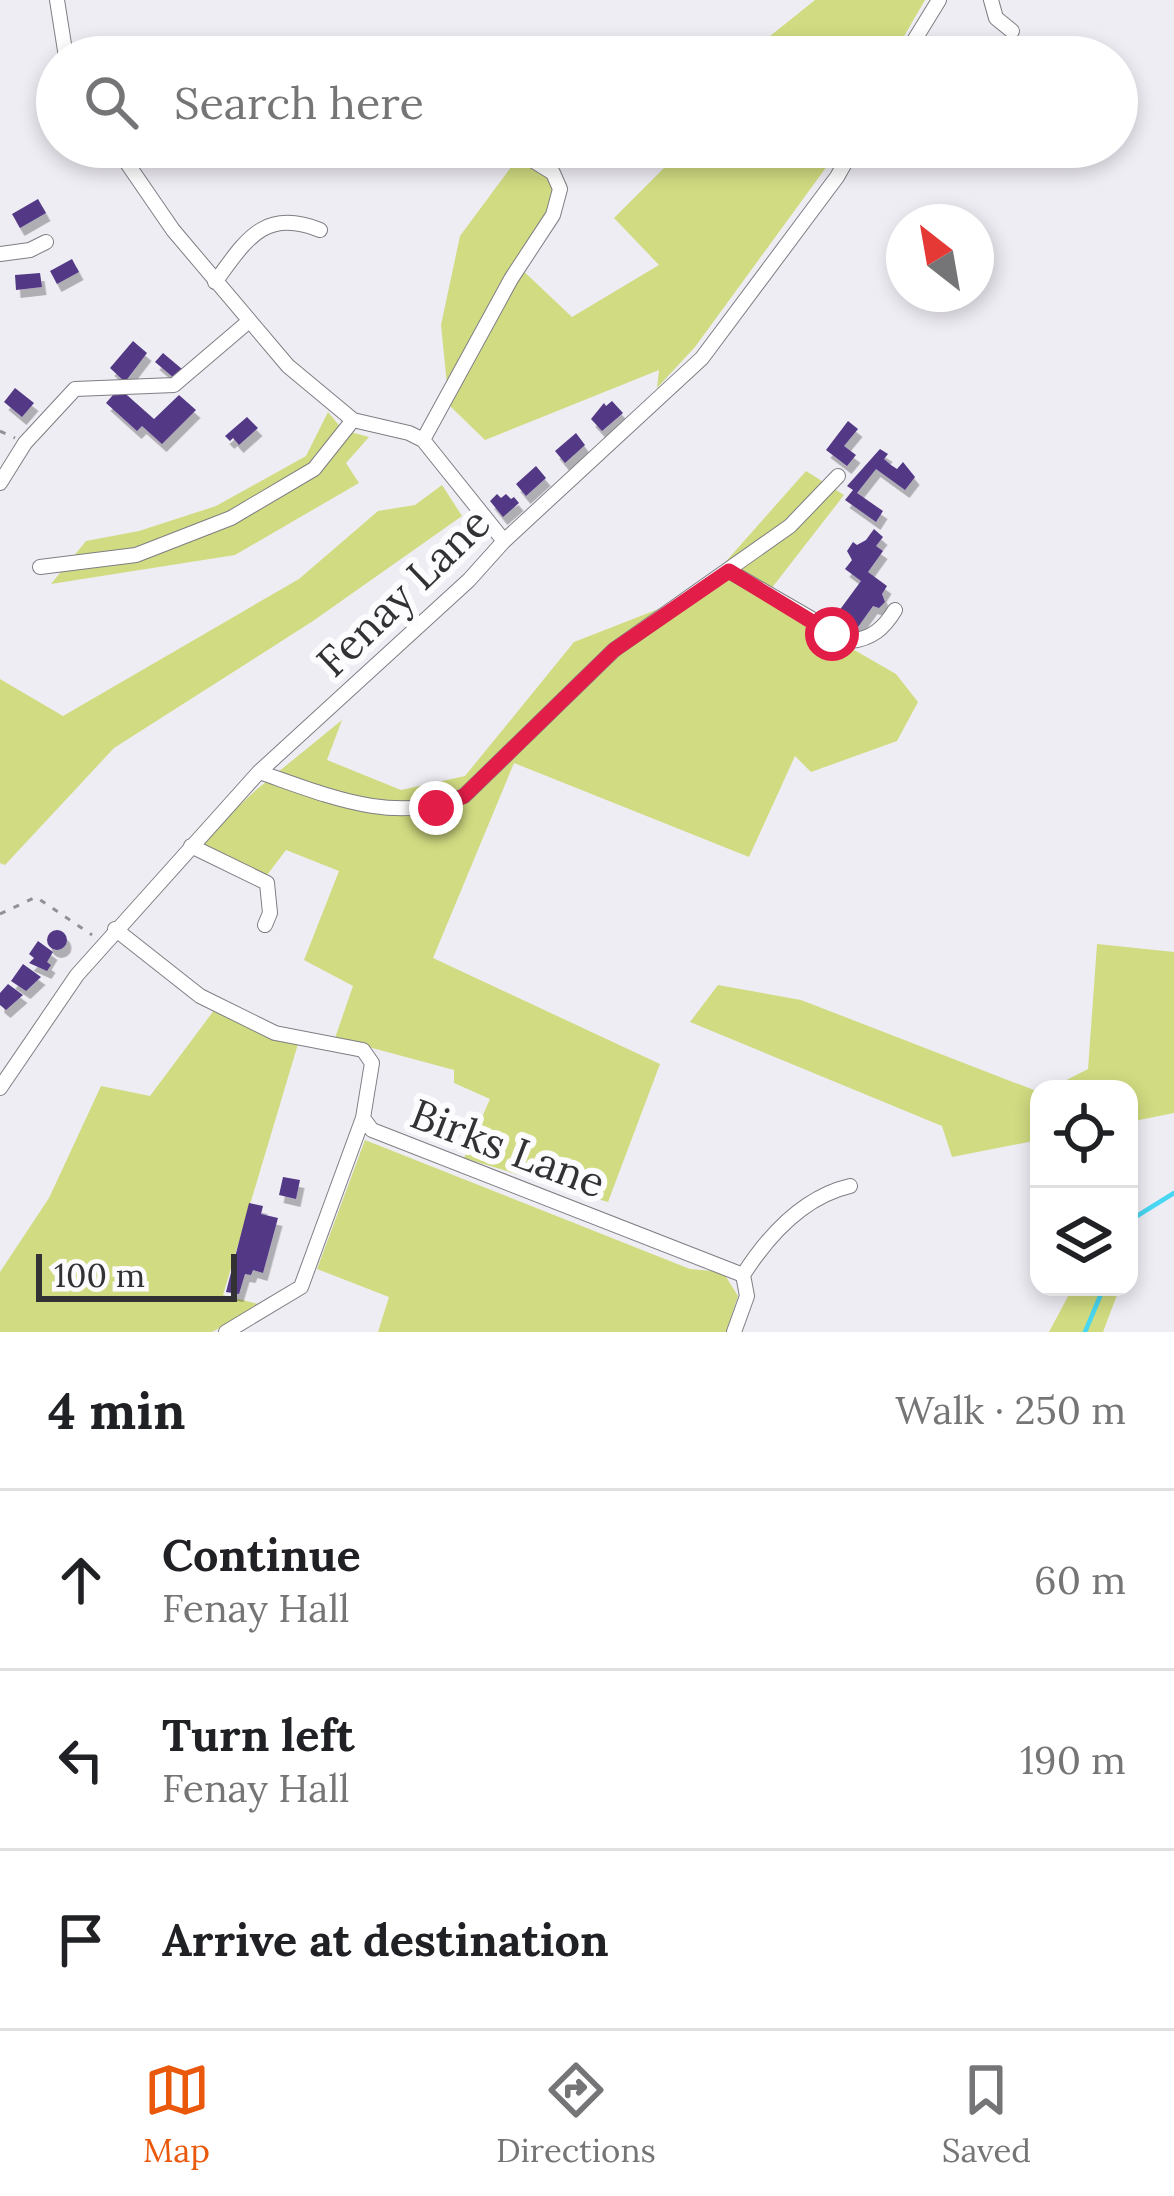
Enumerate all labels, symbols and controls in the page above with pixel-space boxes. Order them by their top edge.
search box [36,36,1138,168]
icon: search [78,69,144,135]
text: Search here [174,74,424,131]
north arrow [886,204,994,312]
street label: Fenay Lane [305,496,501,688]
route start [805,607,859,661]
route end [409,781,463,835]
map controls [1030,1080,1138,1296]
button: locate [1030,1080,1138,1188]
street label: Birks Lane [403,1086,613,1210]
button: layers [1030,1188,1138,1296]
scale bar [36,1248,237,1301]
text: 100 m [54,1254,145,1296]
text: 4 min [48,1378,185,1443]
text: Walk · 250 m [895,1385,1126,1435]
text: Continue [162,1526,361,1583]
icon: ahead [48,1547,114,1613]
text: 60 m [1034,1555,1126,1605]
text: Fenay Hall [162,1583,350,1633]
text: Turn left [162,1706,355,1763]
icon: left [48,1727,114,1793]
text: 190 m [1020,1735,1126,1785]
text: Fenay Hall [162,1763,350,1813]
icon: arrive [48,1907,114,1973]
text: Arrive at destination [162,1911,609,1968]
tab: Map [143,2057,210,2171]
tab: Directions [496,2057,656,2171]
tab: Saved [942,2057,1031,2171]

